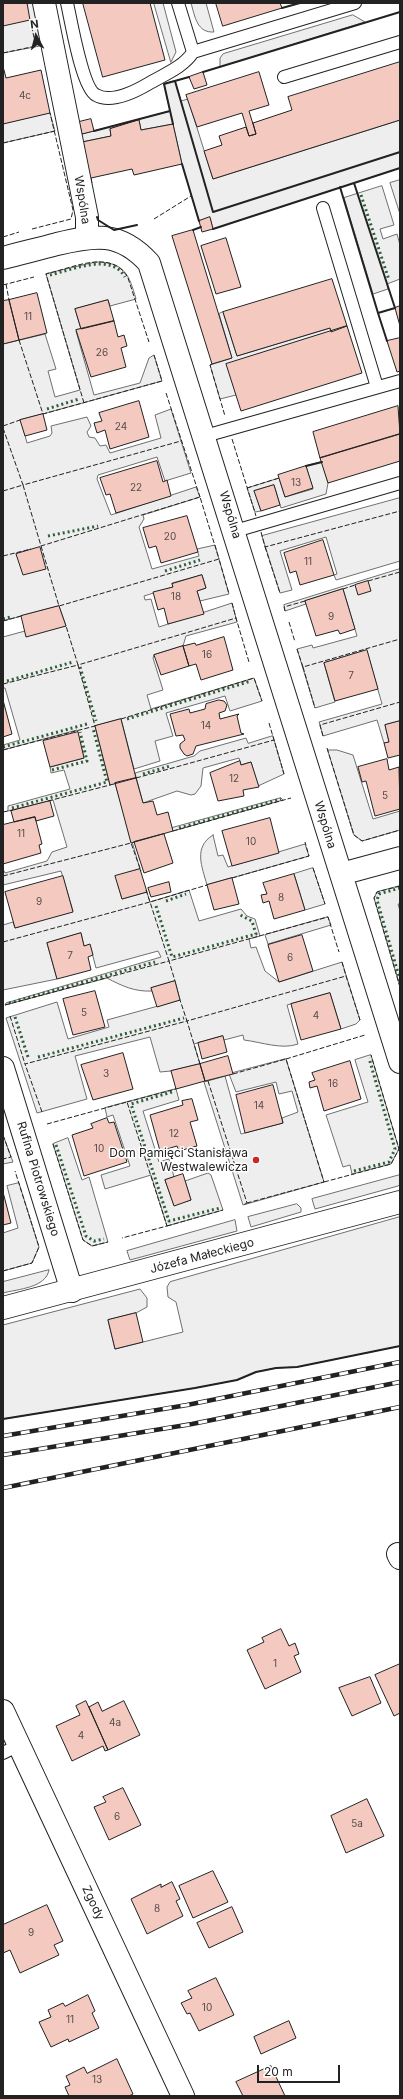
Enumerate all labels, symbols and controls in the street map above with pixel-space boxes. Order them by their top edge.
north arrow [16,16,56,56]
text: N [30,17,40,32]
house number: 4c [19,90,31,102]
street label: Wspólna [71,175,93,225]
house number: 11 [24,311,32,323]
house number: 26 [96,347,108,359]
house number: 24 [115,421,127,433]
house number: 13 [291,477,301,489]
house number: 22 [130,482,142,494]
street label: Wspólna [216,489,244,541]
house number: 20 [164,531,176,543]
house number: 11 [304,556,312,568]
house number: 18 [171,591,181,603]
house number: 9 [328,611,334,623]
house number: 16 [202,649,212,661]
house number: 7 [348,670,354,682]
house number: 14 [201,720,211,732]
house number: 12 [229,773,239,785]
house number: 5 [382,790,388,802]
street label: Wspólna [311,799,339,851]
house number: 11 [17,828,25,840]
house number: 10 [246,836,256,848]
house number: 8 [278,892,284,904]
house number: 9 [36,896,42,908]
house number: 7 [67,950,73,962]
house number: 6 [287,952,293,964]
house number: 5 [81,1007,87,1019]
house number: 4 [313,1010,319,1022]
house number: 3 [103,1068,109,1080]
house number: 16 [328,1078,338,1090]
house number: 14 [254,1100,264,1112]
street label: Rufina Piotrowskiego [14,1120,62,1238]
house number: 12 [169,1128,179,1140]
house number: 10 [94,1143,104,1155]
place label: Dom Pamięci Stanisława Westwalewicza [109,1146,248,1174]
marker: Dom Pamięci Stanisława Westwalewicza [251,1155,261,1165]
street label: Józefa Małeckiego [148,1235,256,1277]
house number: 1 [273,1658,277,1670]
house number: 4a [109,1717,121,1729]
house number: 4 [78,1730,84,1742]
house number: 6 [114,1811,120,1823]
house number: 5a [351,1818,363,1830]
street label: Zgody [79,1884,107,1922]
house number: 8 [154,1903,160,1915]
house number: 9 [28,1927,34,1939]
house number: 10 [202,2002,212,2014]
house number: 11 [66,2014,74,2026]
scale bar [259,2057,342,2083]
text: 20 m [264,2064,293,2079]
house number: 13 [92,2074,102,2086]

